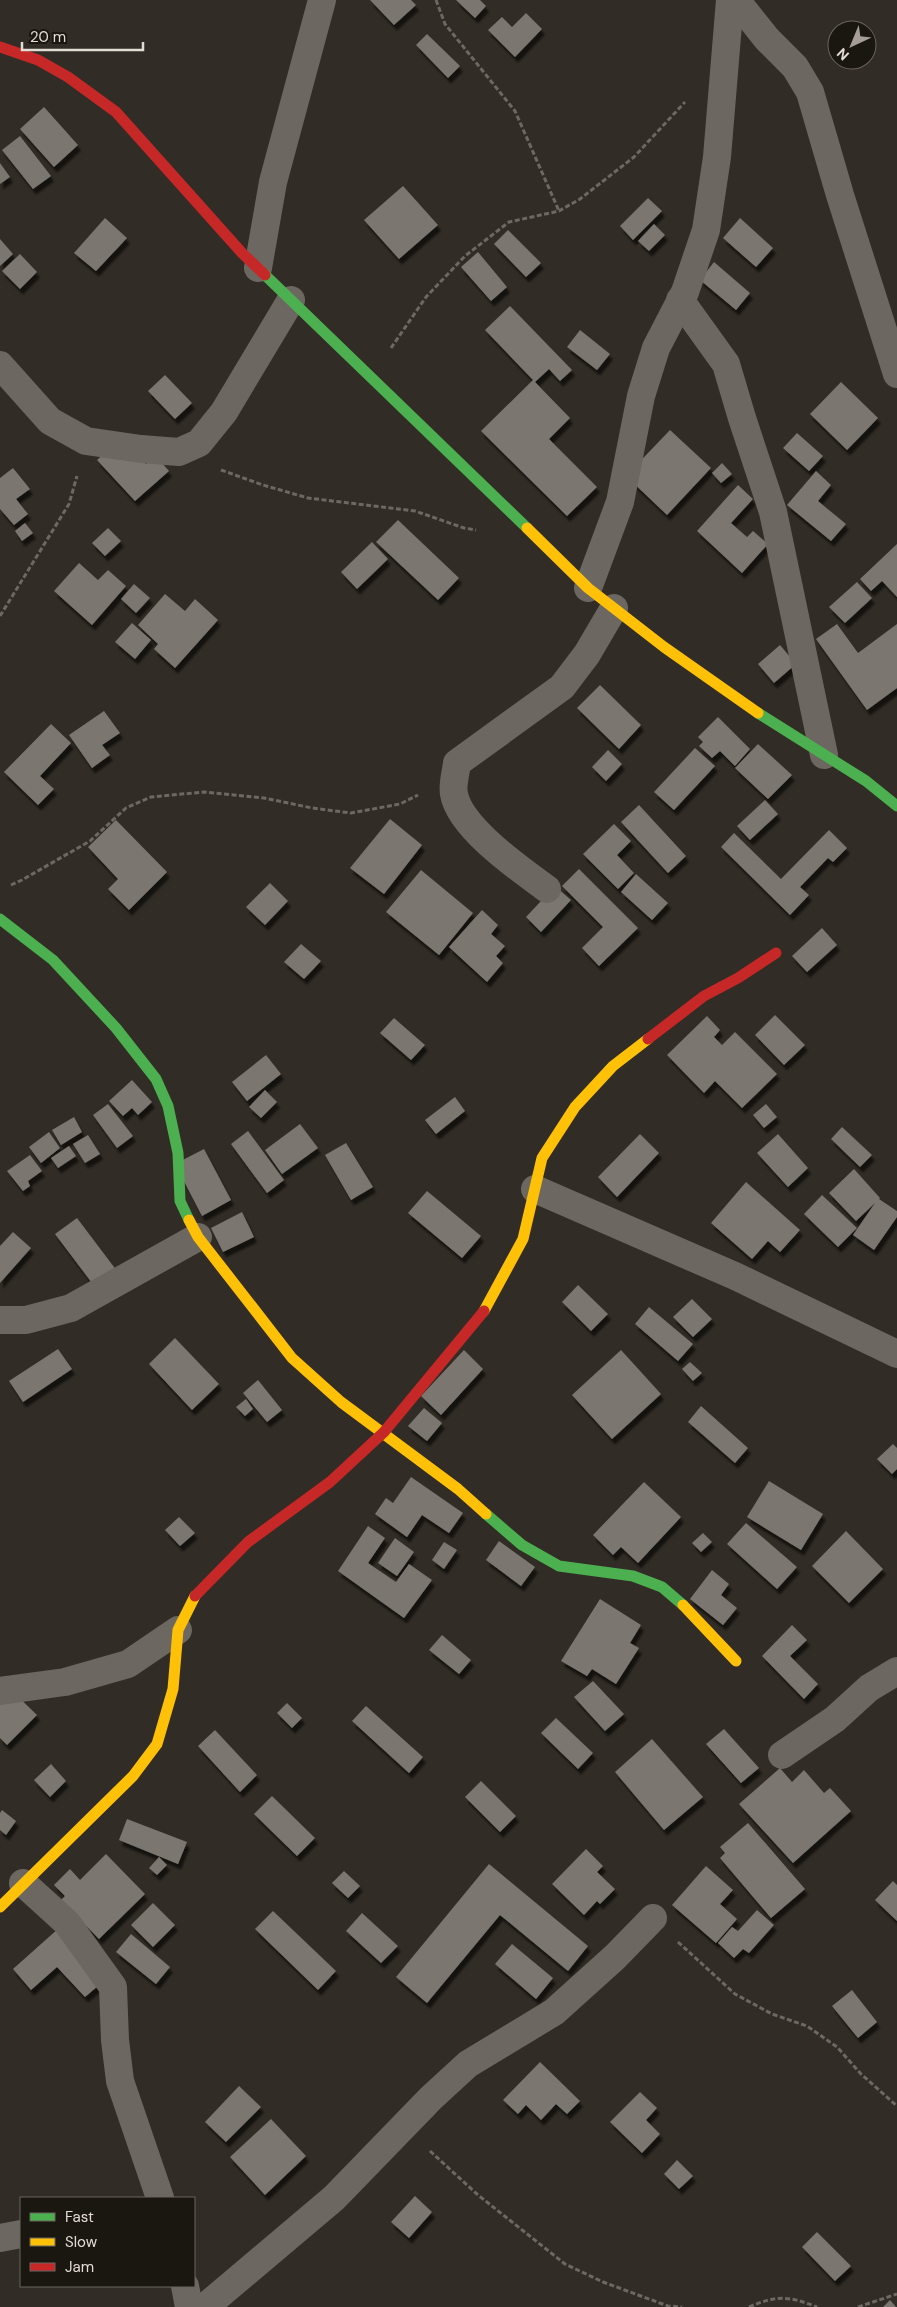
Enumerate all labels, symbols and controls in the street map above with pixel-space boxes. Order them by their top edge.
scale bar [22,20,144,52]
north arrow [827,20,877,70]
text: 20 m [30,27,66,47]
text: N [833,44,853,64]
legend [20,2197,195,2287]
text: Fast [65,2207,94,2227]
text: Slow [65,2232,98,2252]
text: Jam [65,2257,94,2277]

